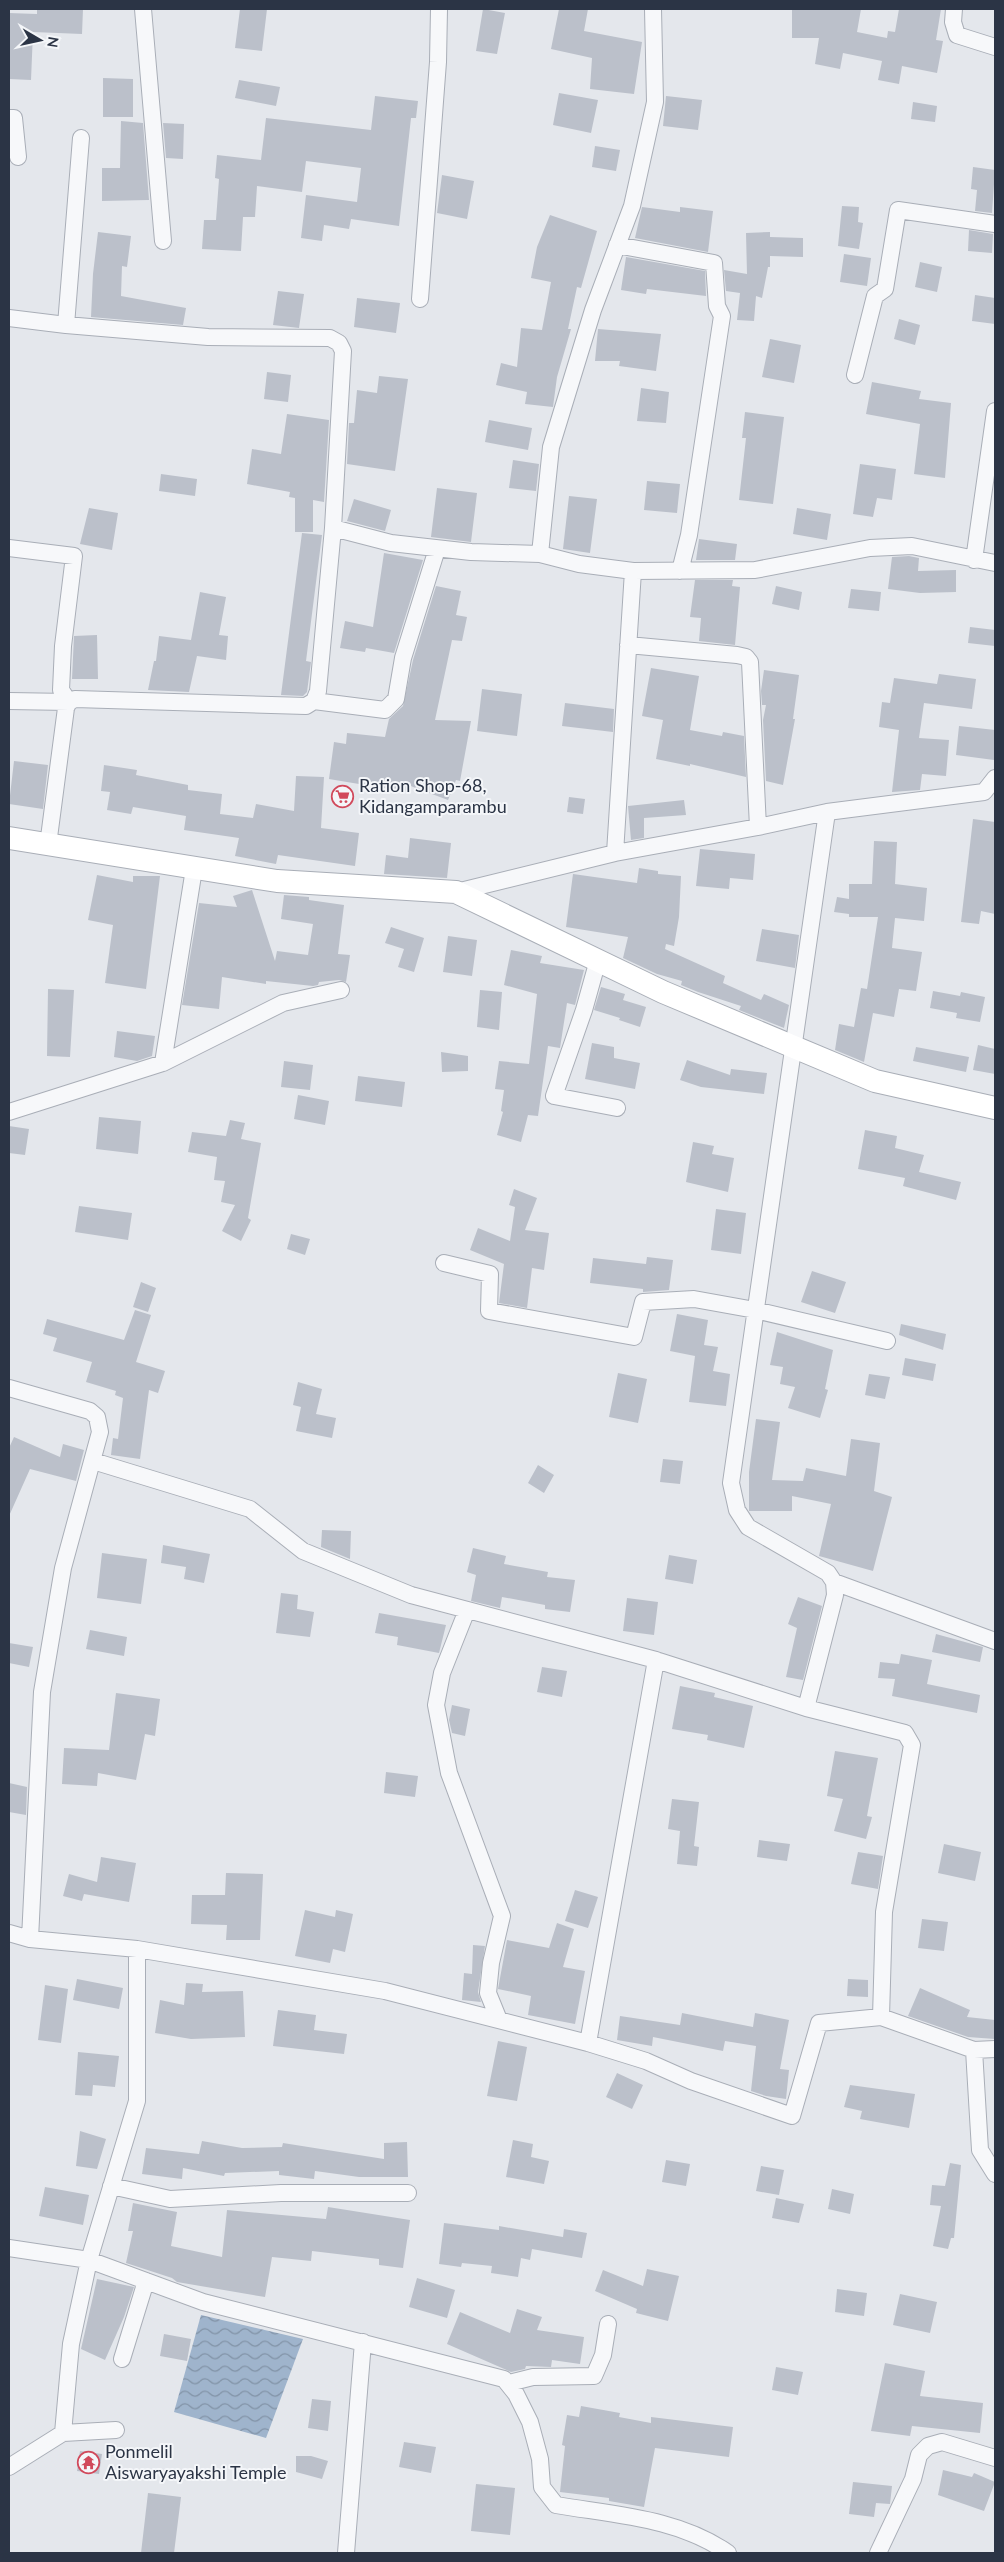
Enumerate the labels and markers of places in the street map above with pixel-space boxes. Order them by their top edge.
place label: Ration Shop-68, Kidangamparambu [359,774,507,817]
supermarket icon: Ration Shop-68, Kidangamparambu [331,784,355,808]
place label: Ponmelil Aiswaryayakshi Temple [105,2440,287,2483]
temple icon: Ponmelil Aiswaryayakshi Temple [77,2450,101,2474]

